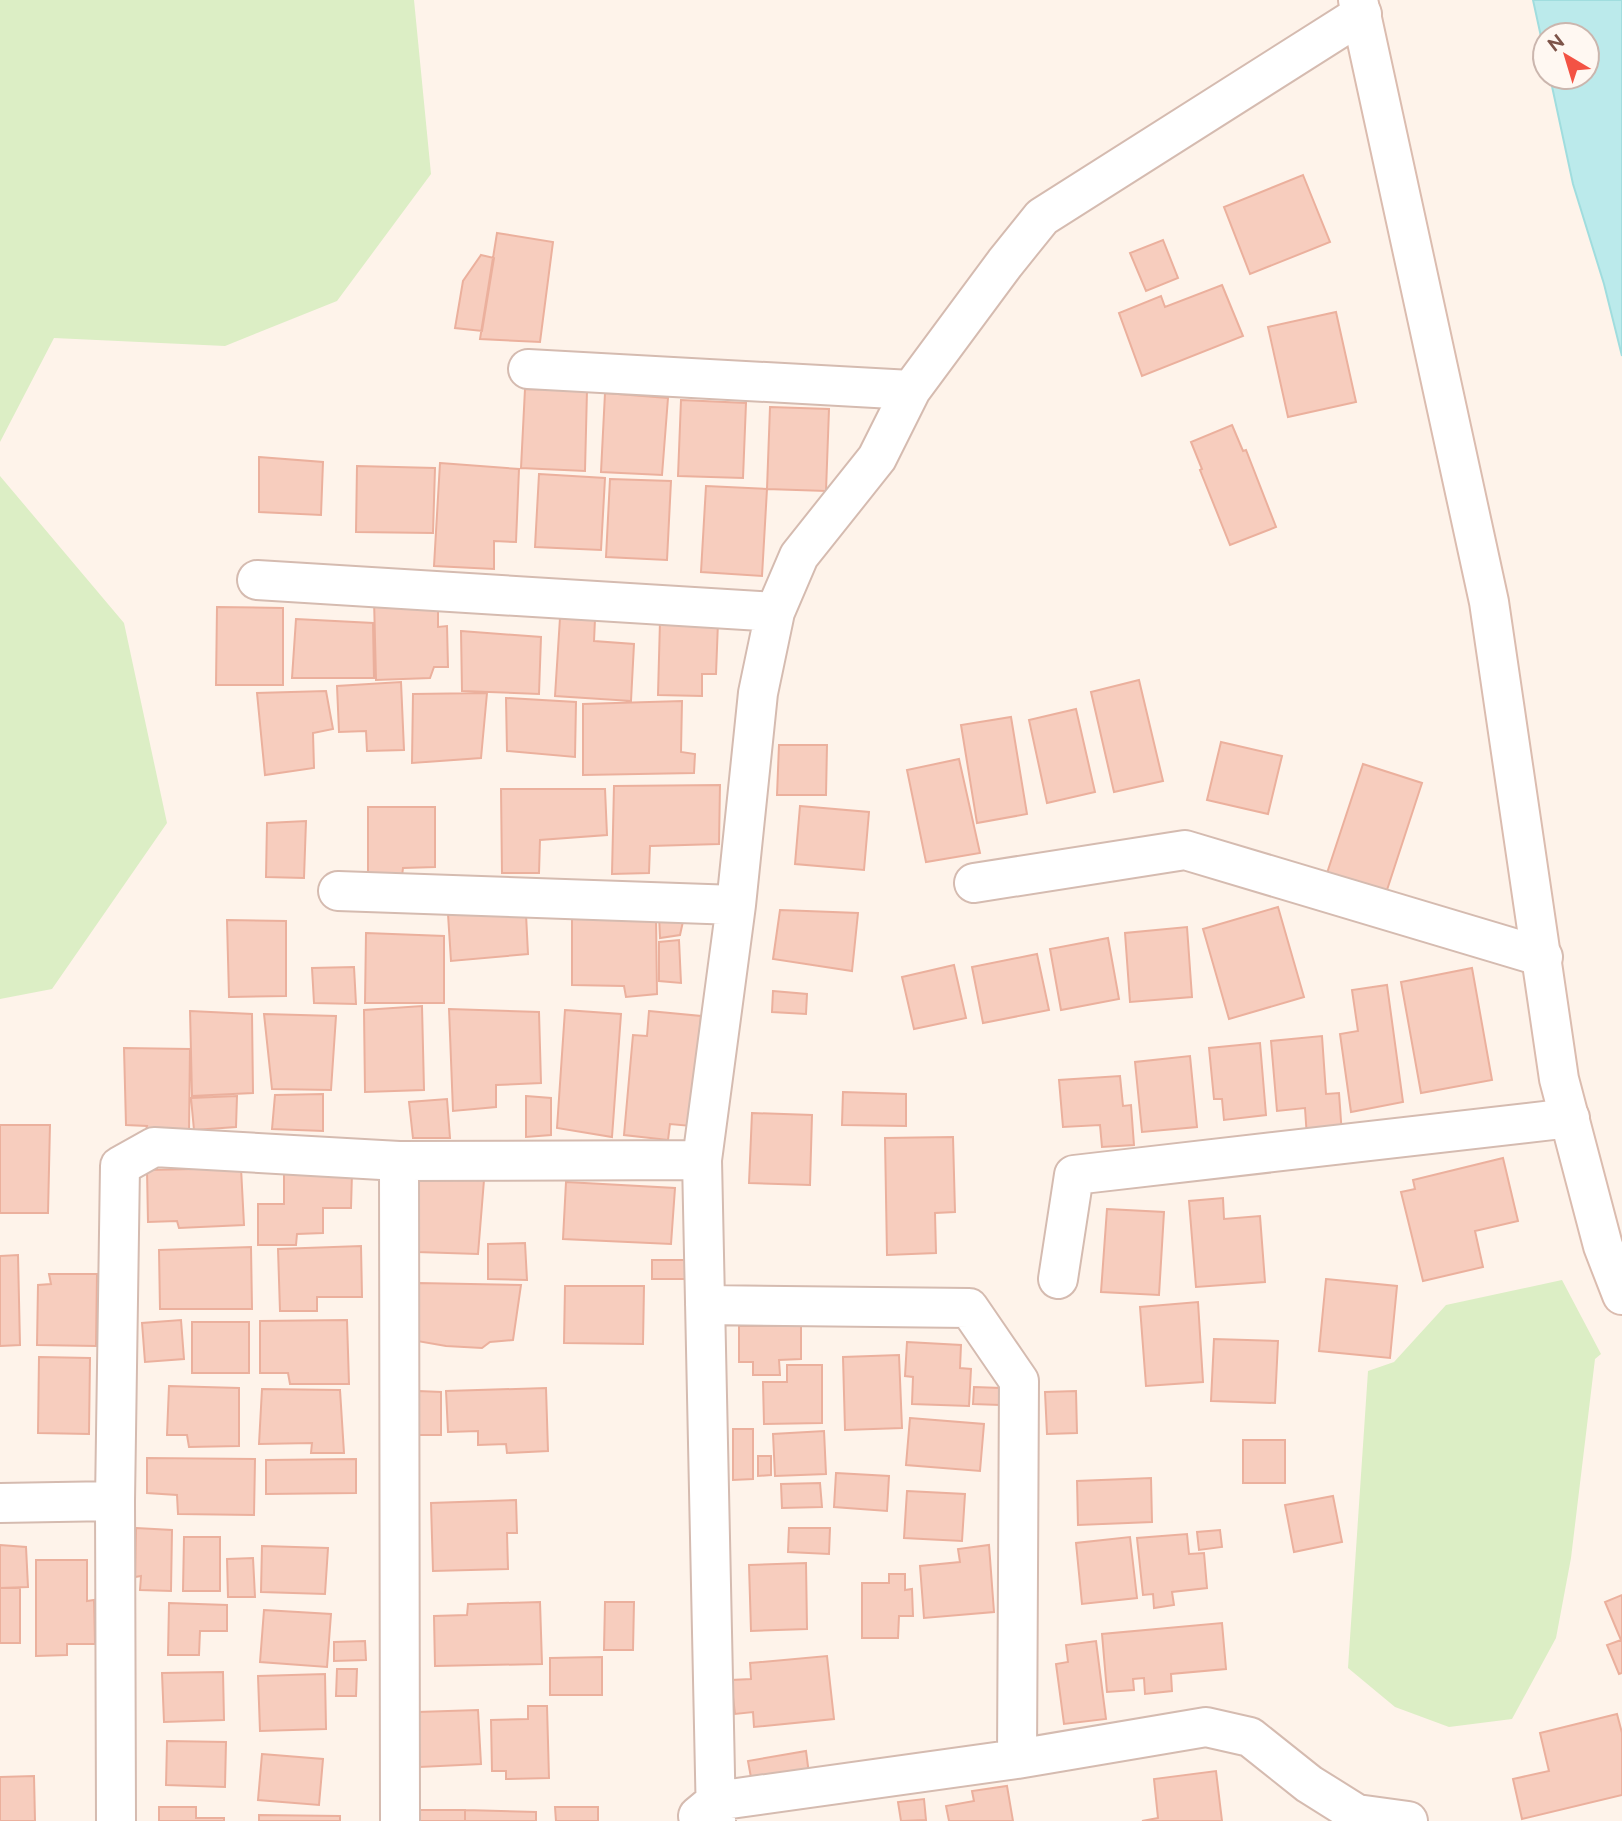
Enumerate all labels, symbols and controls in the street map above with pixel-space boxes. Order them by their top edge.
north arrow [1531,21,1601,91]
text: N [1543,29,1568,56]

